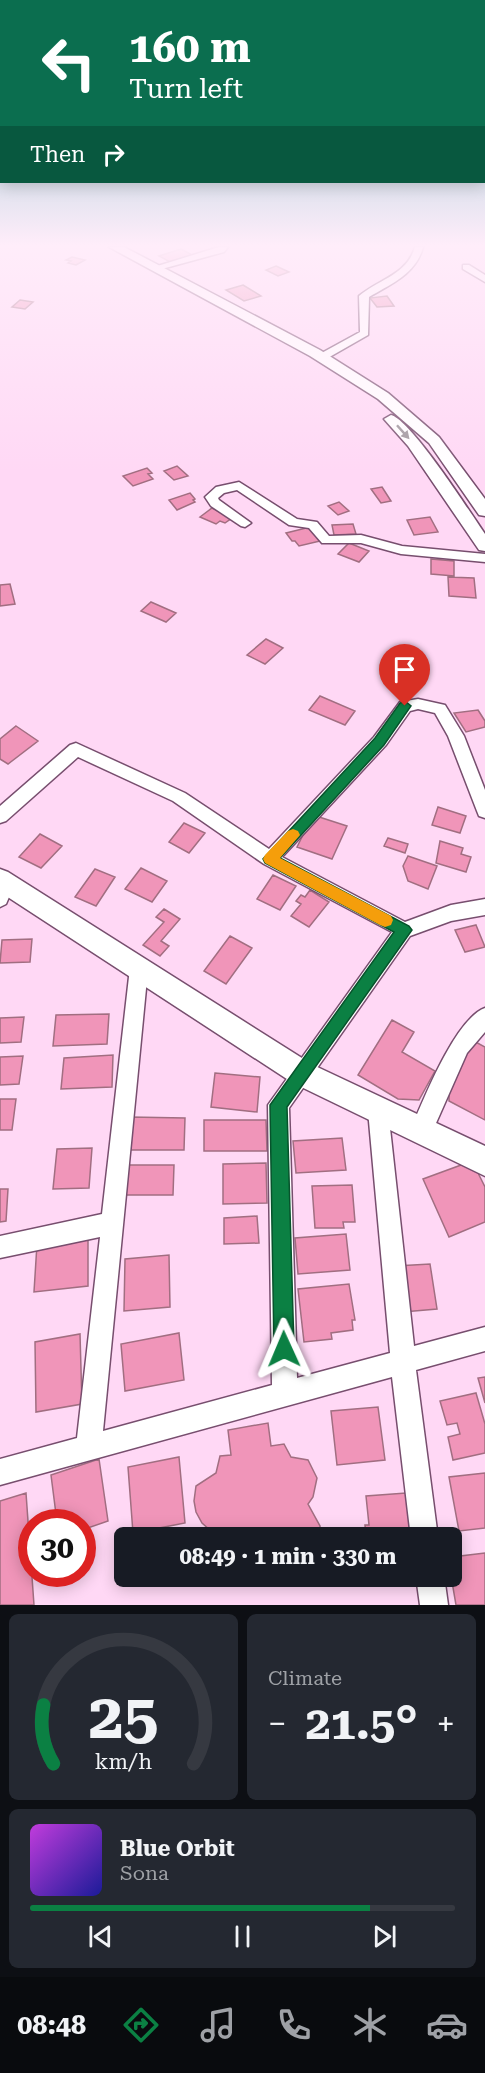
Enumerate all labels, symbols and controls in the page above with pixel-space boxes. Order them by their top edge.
text: 160 m [129,23,251,72]
icon: left [30,24,108,102]
text: Turn left [129,73,243,105]
icon: right [97,138,130,171]
text: Then [30,142,85,167]
one-way arrow [396,425,410,439]
pin [379,644,430,706]
icon: arrive [388,653,421,686]
position arrow [252,1317,316,1381]
speed limit sign: 30 [18,1509,96,1587]
text: 08:49 · 1 min · 330 m [179,1544,397,1569]
text: Climate [268,1666,342,1690]
text: 25 [89,1680,158,1753]
text: 21.5° [305,1697,418,1750]
text: − [268,1704,286,1743]
text: + [437,1704,455,1743]
text: km/h [95,1749,152,1774]
text: Blue Orbit [120,1836,235,1861]
text: Sona [120,1861,169,1885]
icon: previous [84,1920,117,1953]
icon: pause [226,1920,259,1953]
icon: next [368,1920,401,1953]
icon: directions [120,2004,162,2046]
icon: music [197,2004,239,2046]
icon: phone [273,2004,315,2046]
icon: climate [349,2004,391,2046]
icon: car [426,2004,468,2046]
text: 08:48 [17,2009,86,2041]

